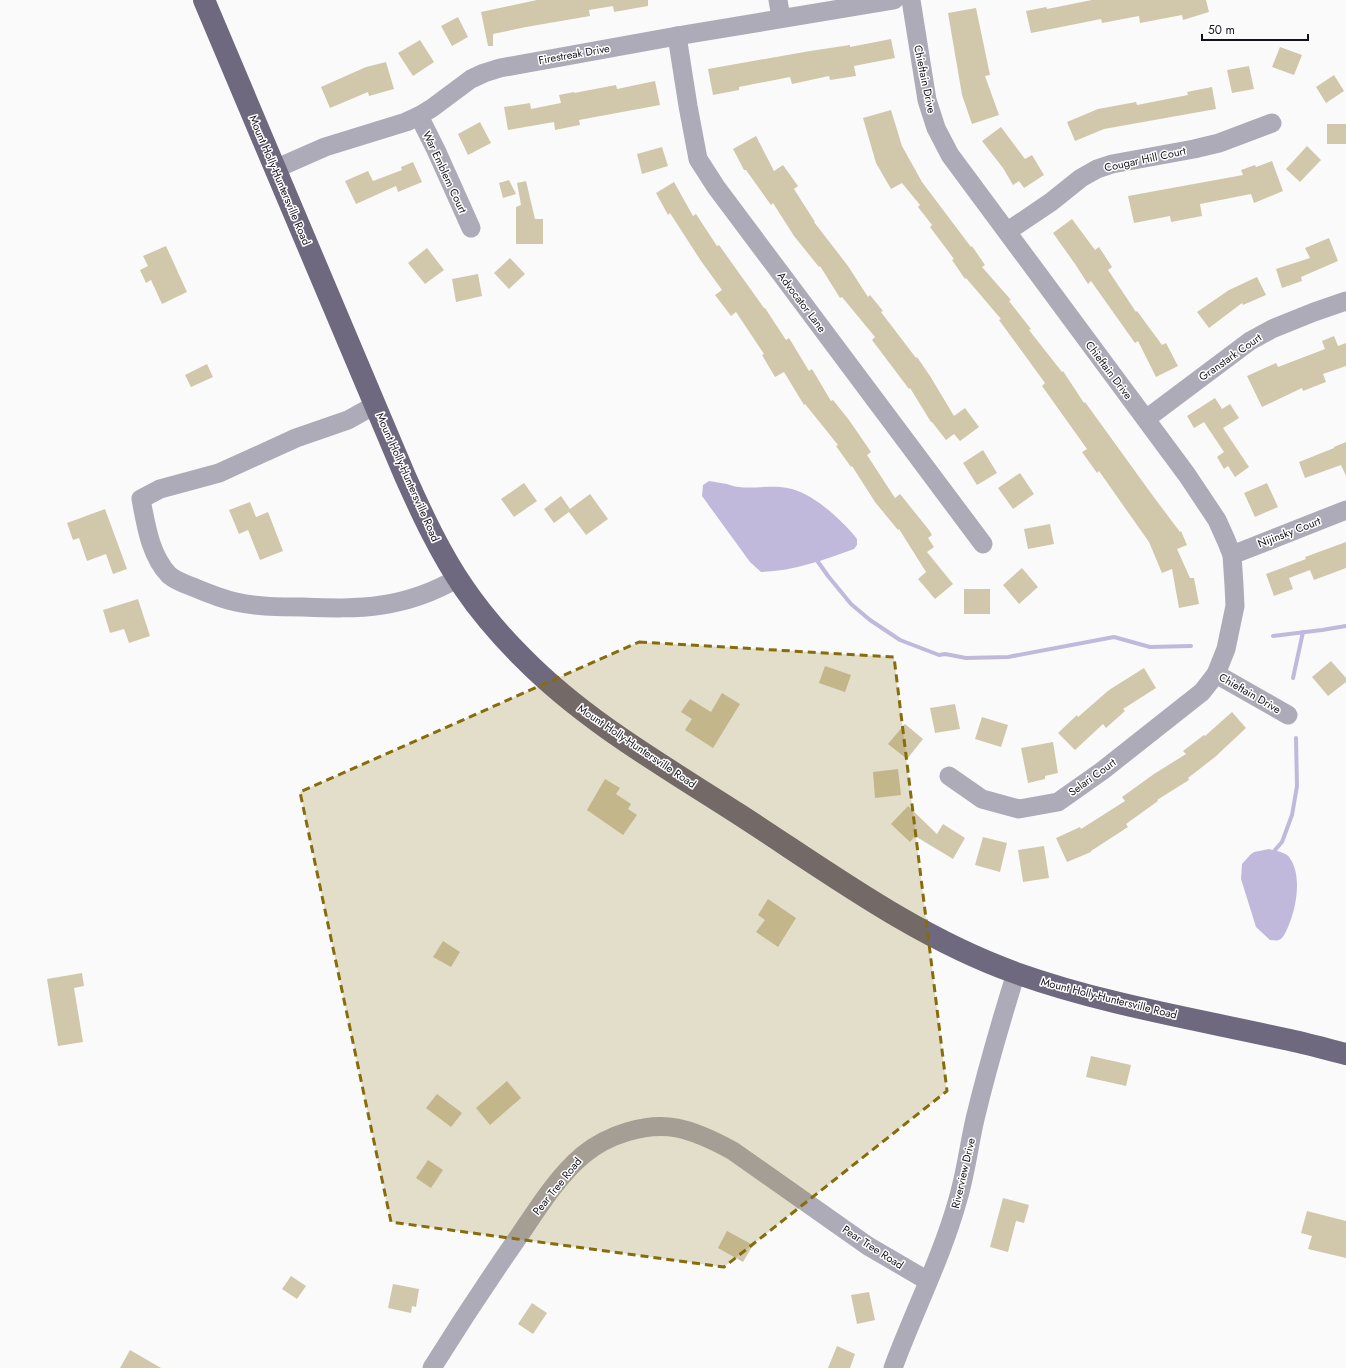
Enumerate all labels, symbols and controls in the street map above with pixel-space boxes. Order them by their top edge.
scale bar [1202,16,1308,42]
text: 50 m [1208,21,1235,39]
street label: Firestreak Drive [537,40,611,68]
street label: Chieftain Drive [910,43,940,115]
street label: Mount Holly-Huntersville Road [245,113,315,247]
street label: War Emblem Court [419,128,471,216]
street label: Cougar Hill Court [1103,142,1187,175]
street label: Advocator Lane [774,268,830,336]
street label: Granstark Court [1195,329,1265,385]
street label: Chieftain Drive [1082,338,1136,403]
street label: Mount Holly-Huntersville Road [372,410,444,544]
street label: Nijinsky Court [1255,513,1323,551]
street label: Chieftain Drive [1216,669,1284,717]
street label: Mount Holly-Huntersville Road [575,700,699,792]
street label: Selari Court [1065,754,1119,800]
street label: Mount Holly-Huntersville Road [1039,973,1179,1023]
street label: Riverview Drive [947,1136,979,1210]
street label: Pear Tree Road [529,1154,585,1218]
street label: Pear Tree Road [839,1221,907,1273]

